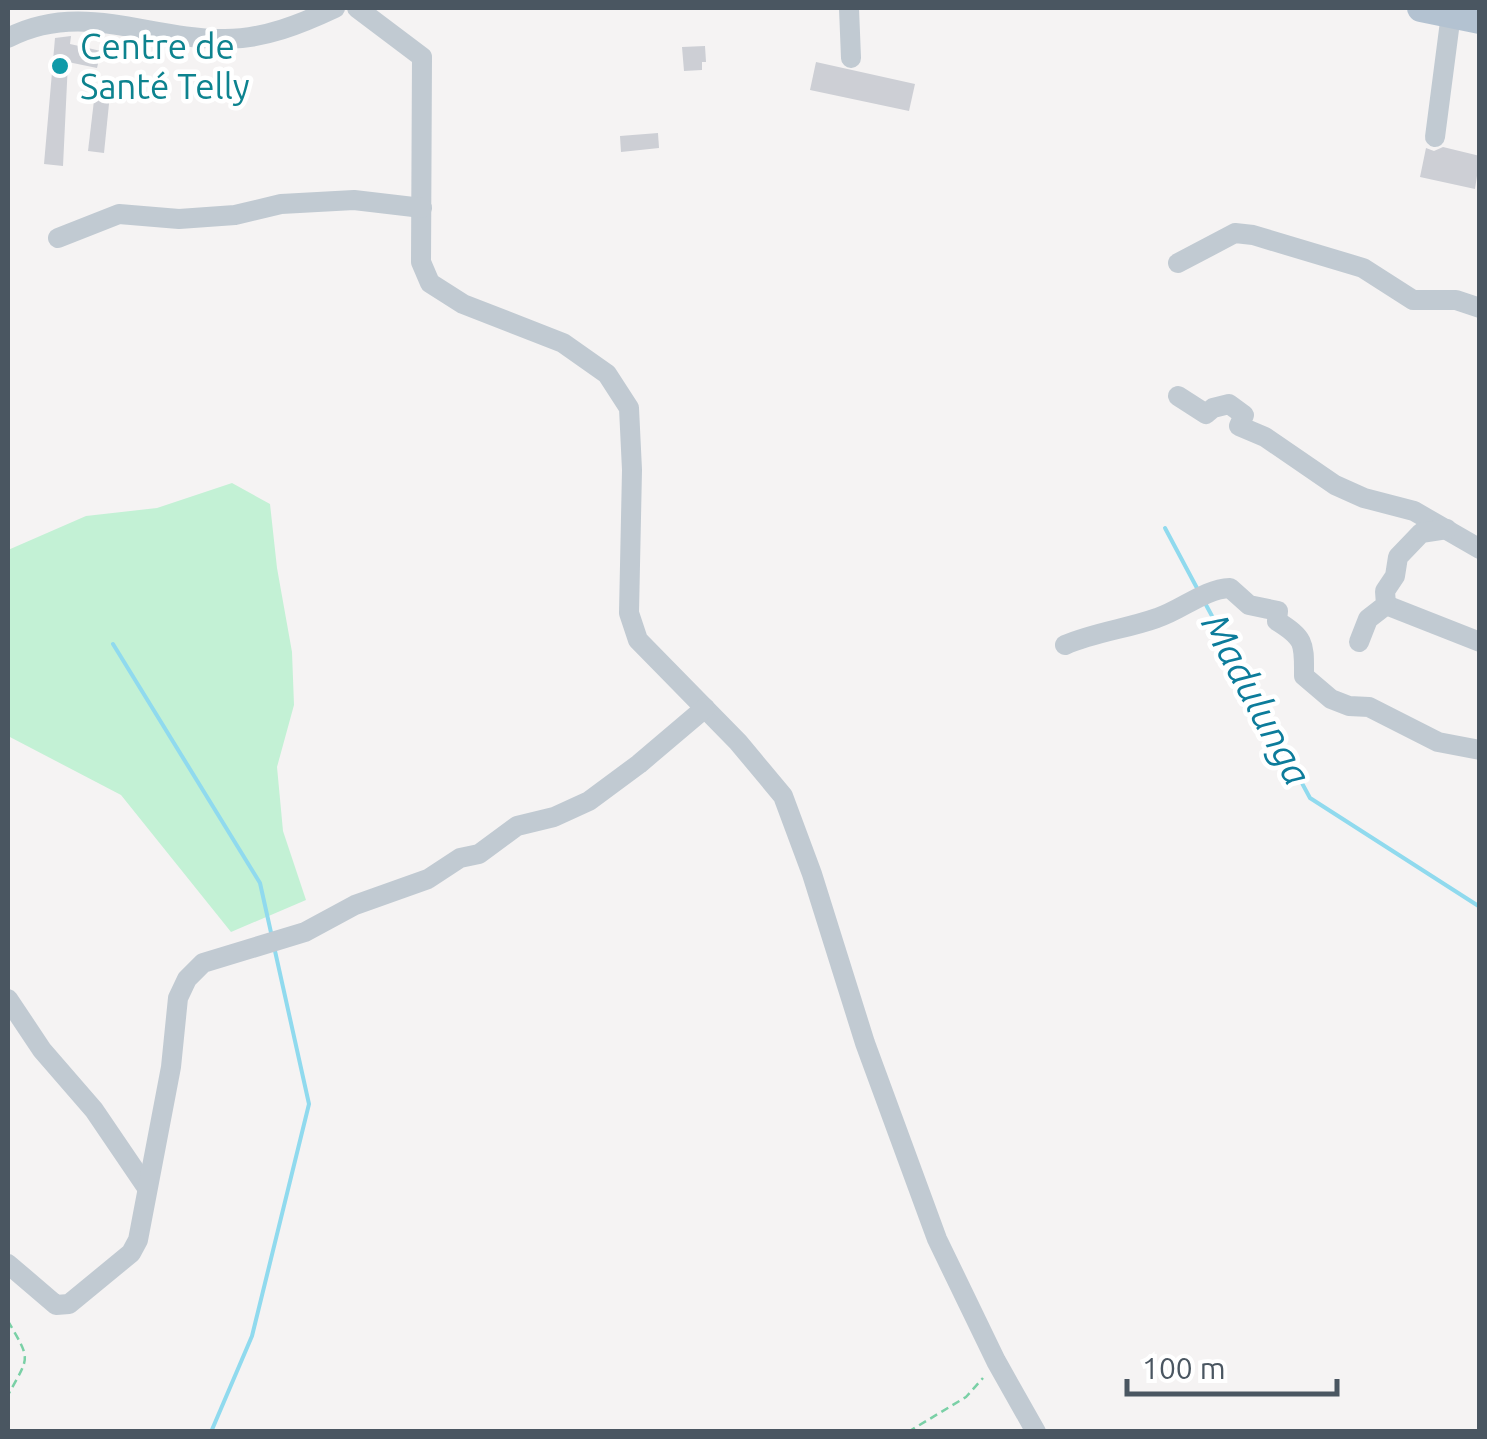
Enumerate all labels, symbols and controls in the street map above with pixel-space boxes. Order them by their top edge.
place label: Centre de Santé Telly [80,26,250,106]
marker: Centre de Santé Telly [49,55,71,77]
water label: Madulunga [1194,606,1320,792]
scale bar [1127,1334,1337,1396]
text: 100 m [1142,1351,1226,1385]

